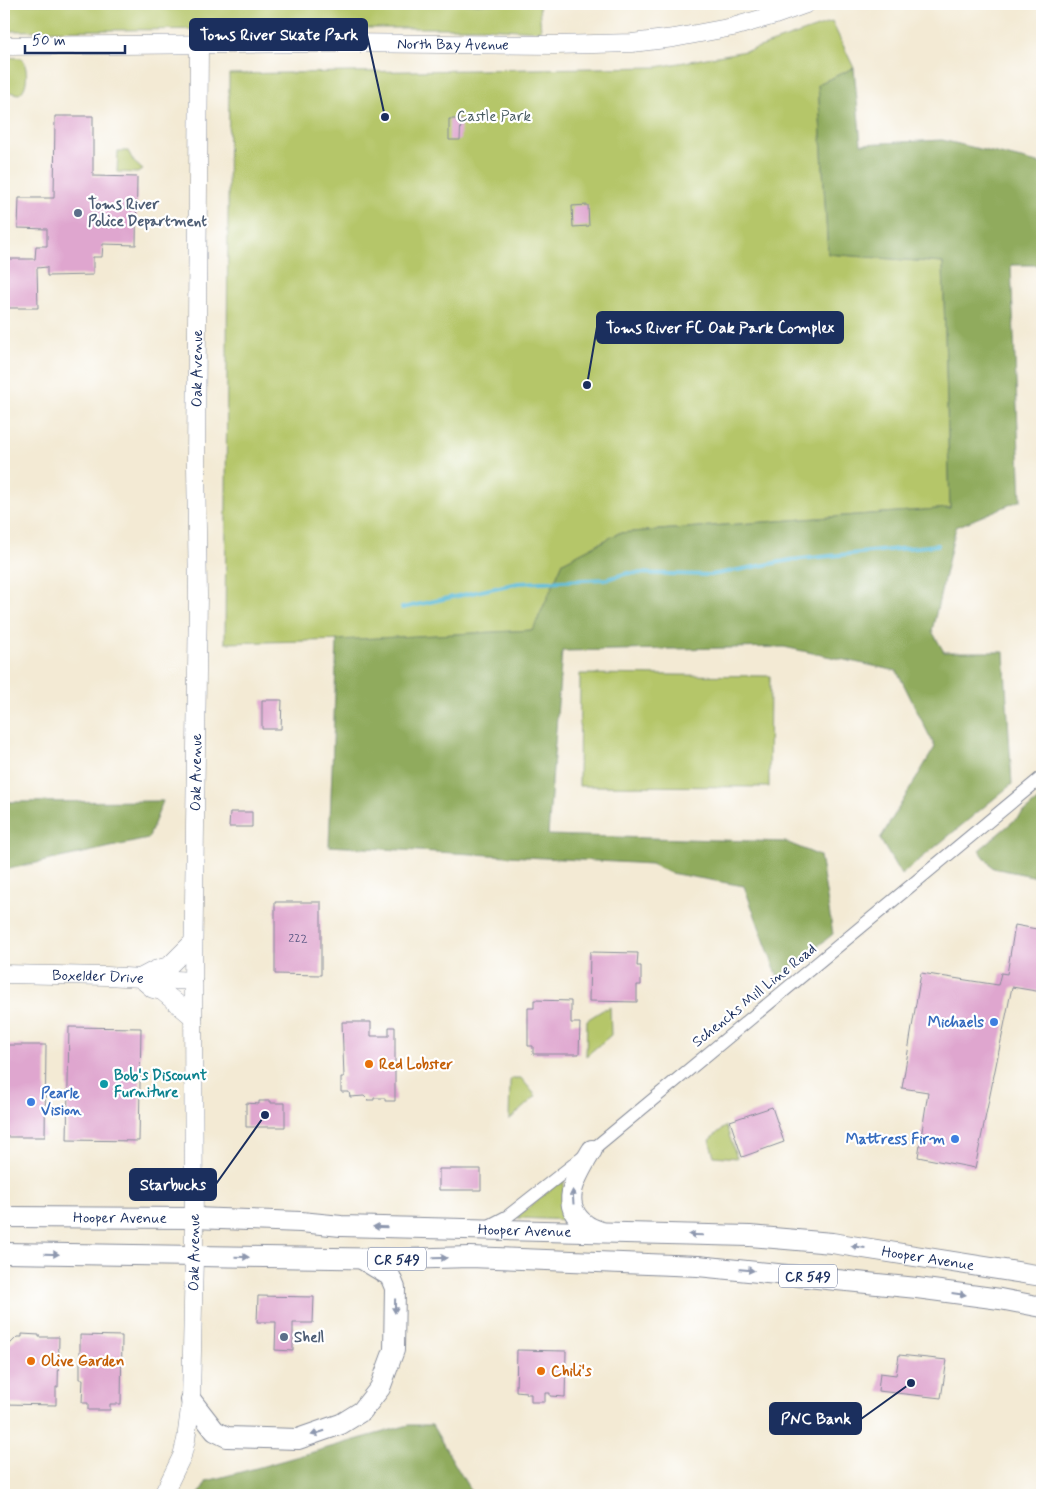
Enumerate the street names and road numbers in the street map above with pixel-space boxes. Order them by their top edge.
street label: North Bay Avenue [397,35,509,56]
street label: Oak Avenue [187,329,208,407]
street label: Oak Avenue [186,733,207,811]
street label: Schencks Mill Line Road [688,939,821,1052]
street label: Boxelder Drive [52,966,145,989]
street label: Hooper Avenue [73,1208,167,1229]
street label: Oak Avenue [184,1213,205,1291]
street label: Hooper Avenue [478,1220,572,1243]
street label: Hooper Avenue [880,1242,976,1276]
road number: CR 549 [368,1248,426,1270]
road number: CR 549 [779,1264,837,1288]

